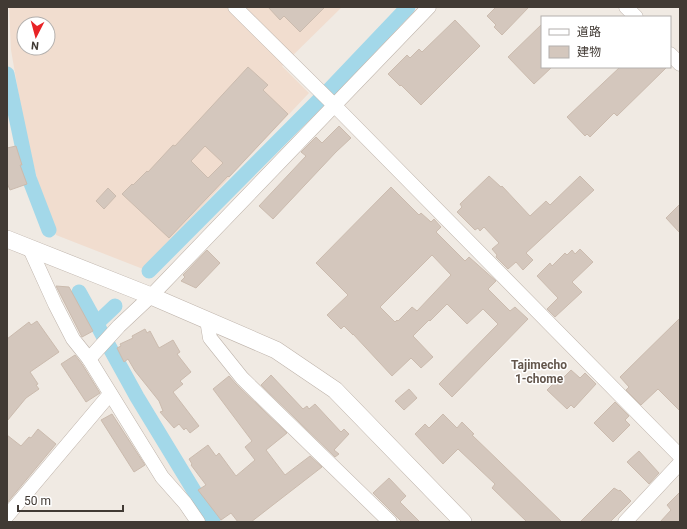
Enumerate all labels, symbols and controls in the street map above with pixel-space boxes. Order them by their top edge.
north arrow [16,16,56,56]
legend [541,16,671,68]
text: 道路 [577,25,601,39]
text: N [30,39,40,52]
text: 建物 [577,45,601,59]
district label: Tajimecho 1-chome [511,358,567,386]
scale bar [18,487,123,513]
text: 50 m [24,494,51,508]

